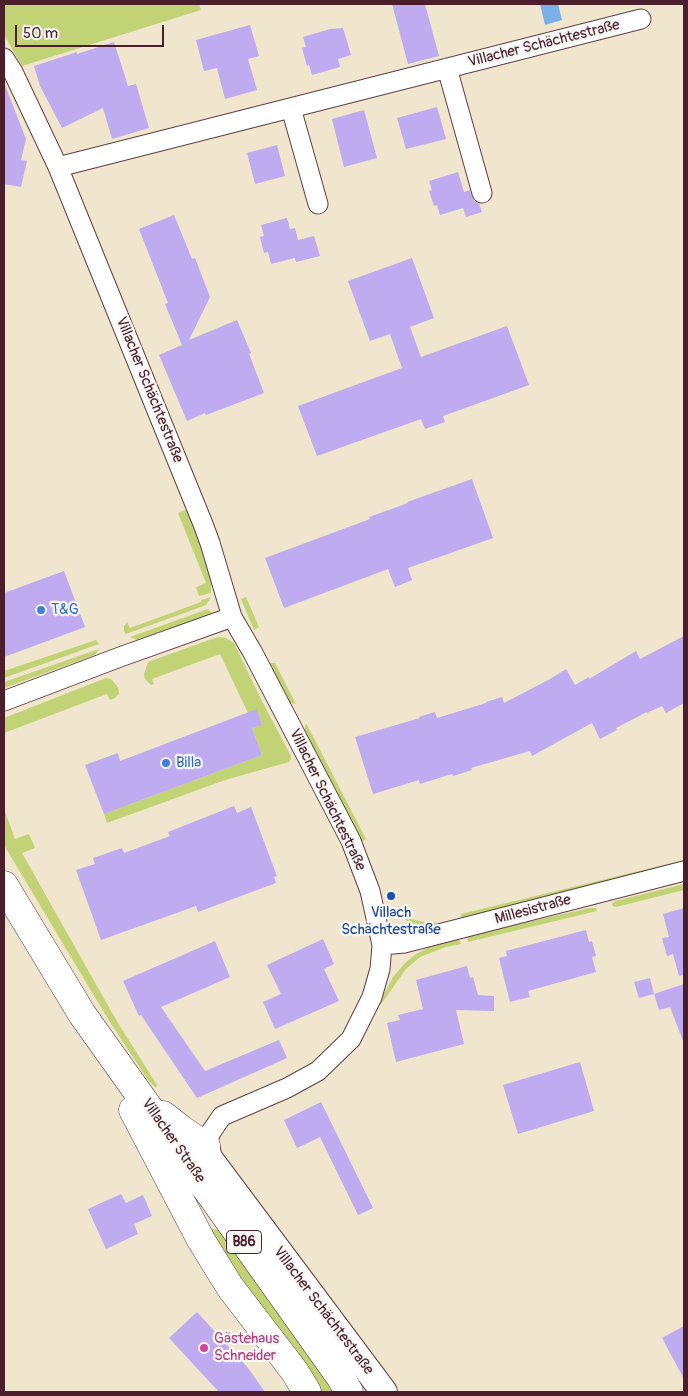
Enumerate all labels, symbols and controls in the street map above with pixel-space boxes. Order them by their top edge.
scale bar [18,15,166,47]
street label: Villacher Schächtestraße [466,16,622,72]
text: 50 m [23,24,58,43]
street label: Villacher Schächtestraße [111,314,187,466]
place label: T&G [51,601,79,619]
marker: T&G [35,604,47,616]
street label: Villacher Schächtestraße [285,726,369,874]
place label: Billa [176,754,201,772]
marker: Billa [160,757,172,769]
marker: Villach Schächtestraße [385,890,397,902]
street label: Millesistraße [493,891,573,929]
place label: Villach Schächtestraße [341,904,441,939]
street label: Villacher Straße [137,1095,209,1187]
road number: B86 [226,1230,262,1254]
street label: Villacher Schächtestraße [269,1243,377,1379]
place label: Gästehaus Schneider [214,1330,279,1365]
marker: Gästehaus Schneider [198,1342,210,1354]

